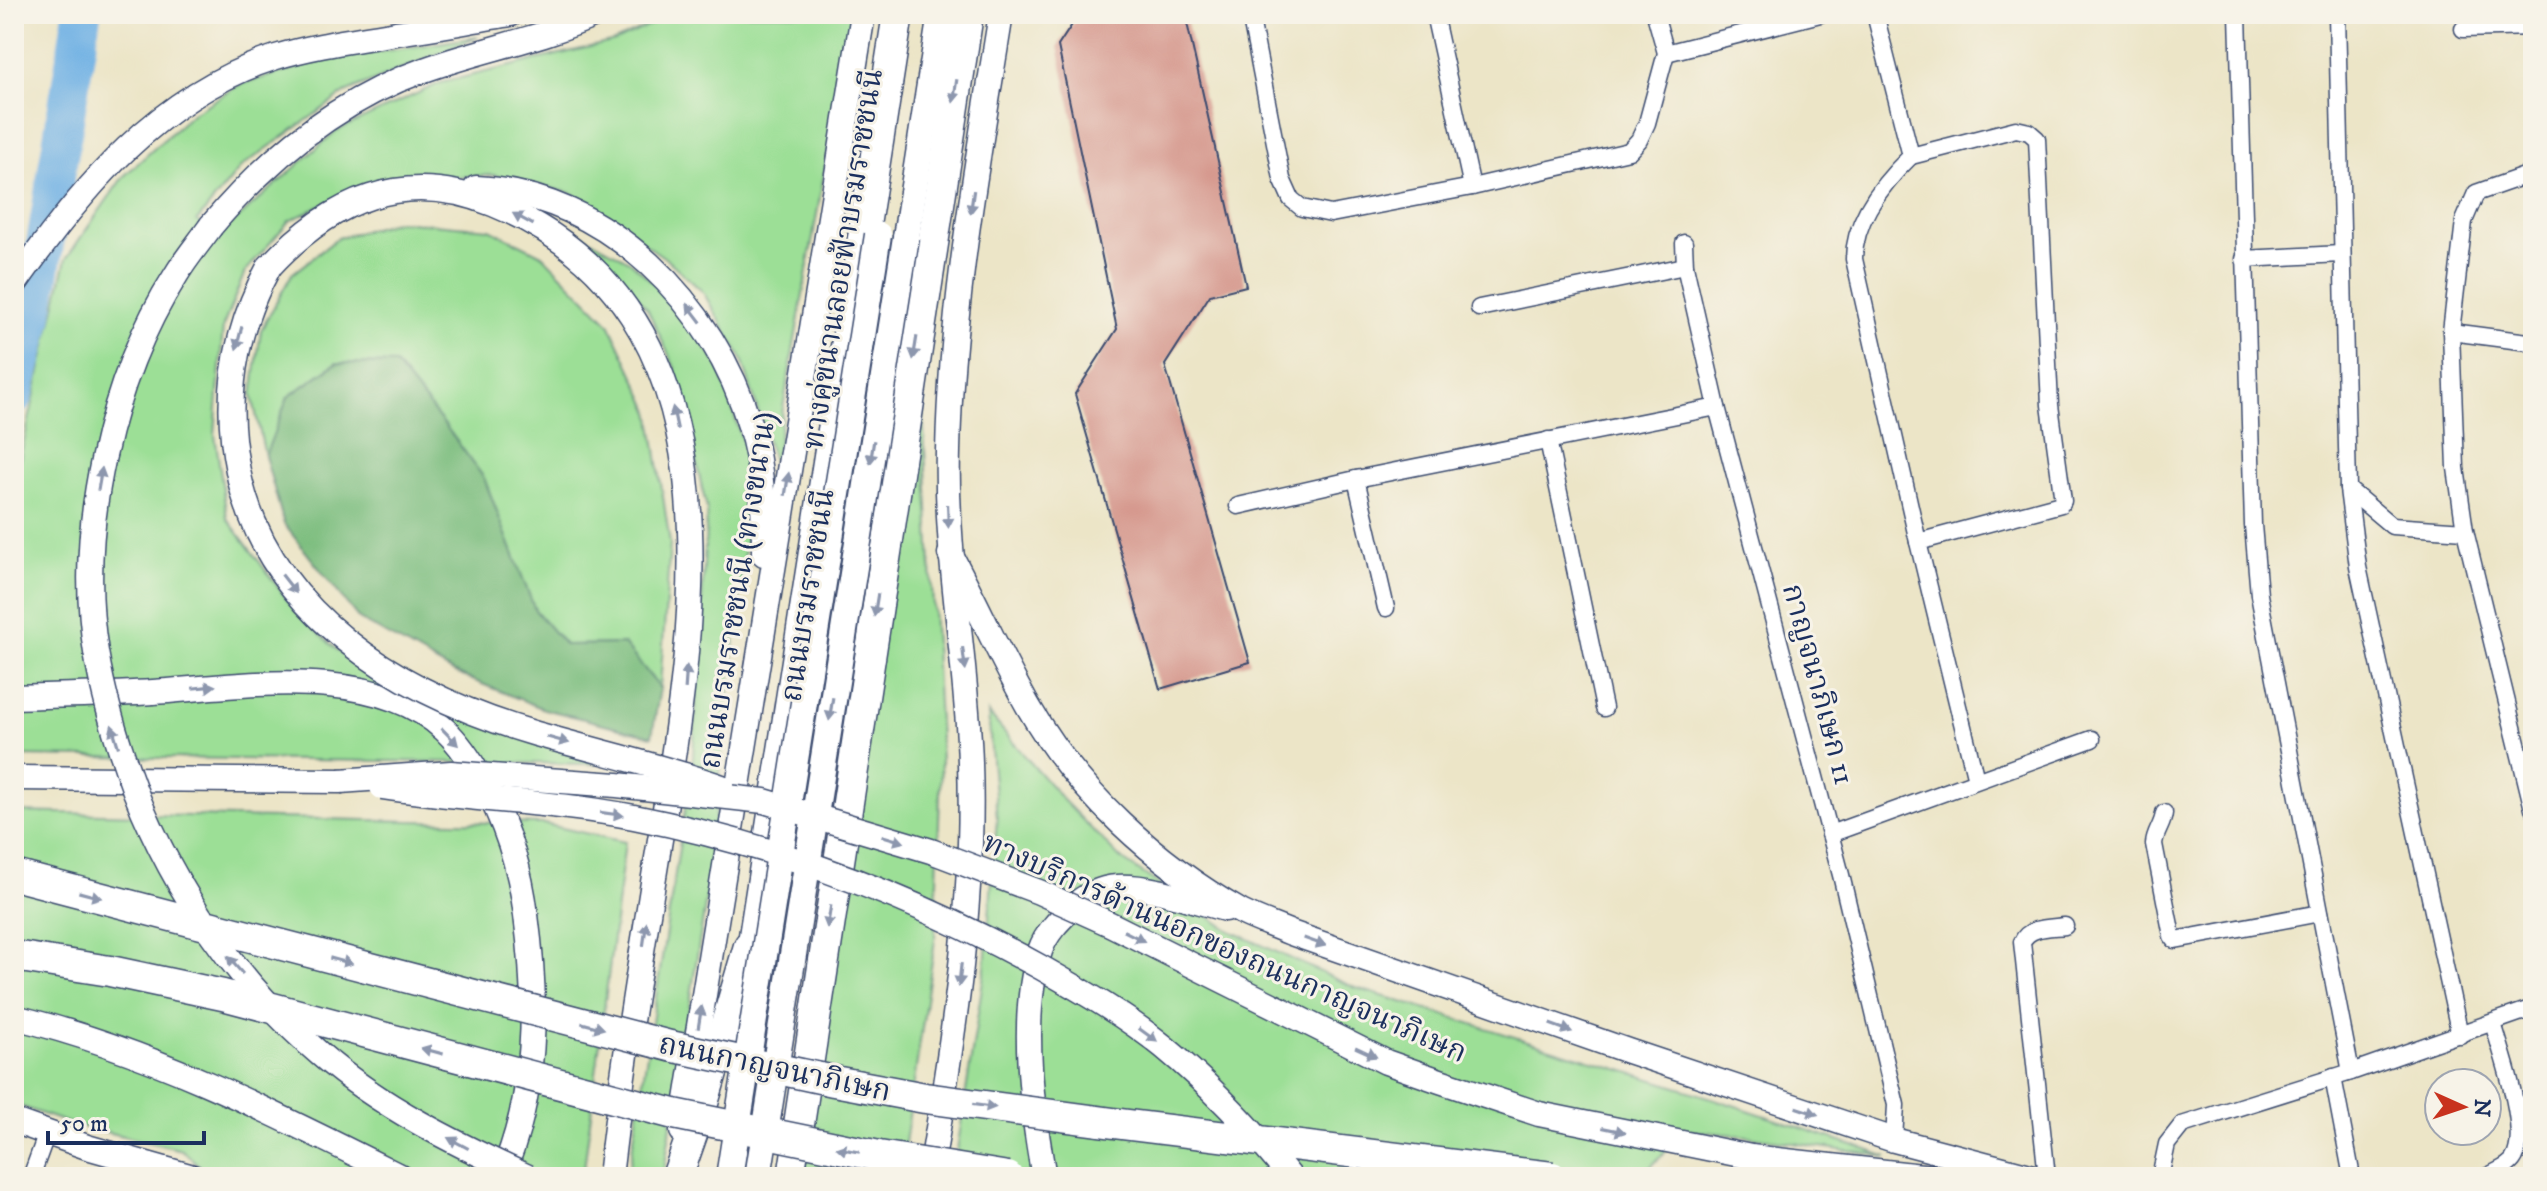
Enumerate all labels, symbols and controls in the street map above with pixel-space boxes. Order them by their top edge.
street label: ทางคู่ขนานลอยฟ้าบรมราชชนนี [795,66,892,452]
one-way arrow [949,79,961,104]
one-way arrow [965,190,978,215]
one-way arrow [511,212,534,226]
one-way arrow [687,303,703,323]
one-way arrow [233,326,245,351]
one-way arrow [908,336,921,361]
one-way arrow [668,405,680,430]
street label: ถนนบรมราชชนนี (ทางขนาน) [692,409,785,771]
one-way arrow [865,440,878,465]
one-way arrow [95,467,107,492]
one-way arrow [781,471,794,496]
street label: ถนนบรมราชชนนี [773,486,844,704]
one-way arrow [942,504,955,529]
one-way arrow [281,574,297,594]
street label: กาญจนาภิเษก 11 [1773,580,1862,789]
one-way arrow [869,593,882,618]
one-way arrow [957,647,970,672]
one-way arrow [680,664,693,689]
one-way arrow [192,680,217,693]
one-way arrow [825,697,837,722]
one-way arrow [108,724,121,748]
one-way arrow [441,727,459,746]
one-way arrow [546,734,570,747]
one-way arrow [599,808,624,821]
street label: ทางบริการด้านนอกของถนนกาญจนาภิเษก [977,825,1472,1072]
one-way arrow [881,833,905,846]
one-way arrow [77,889,102,901]
one-way arrow [823,905,835,930]
one-way arrow [639,921,652,946]
one-way arrow [1122,929,1145,943]
one-way arrow [1304,936,1328,948]
one-way arrow [227,956,244,976]
one-way arrow [328,956,353,968]
one-way arrow [954,963,967,988]
one-way arrow [695,1004,707,1029]
one-way arrow [580,1020,605,1032]
one-way arrow [1549,1022,1573,1034]
street label: ถนนกาญจนาภิเษก [655,1026,894,1111]
one-way arrow [1138,1027,1159,1043]
one-way arrow [419,1044,443,1057]
one-way arrow [1354,1045,1378,1059]
north arrow [2423,1067,2503,1147]
scale bar [48,1095,204,1145]
text: N [2468,1098,2495,1118]
one-way arrow [972,1100,997,1113]
one-way arrow [1795,1105,1819,1117]
text: 50 m [60,1109,108,1139]
one-way arrow [1601,1124,1626,1137]
one-way arrow [447,1136,470,1149]
one-way arrow [835,1144,860,1156]

